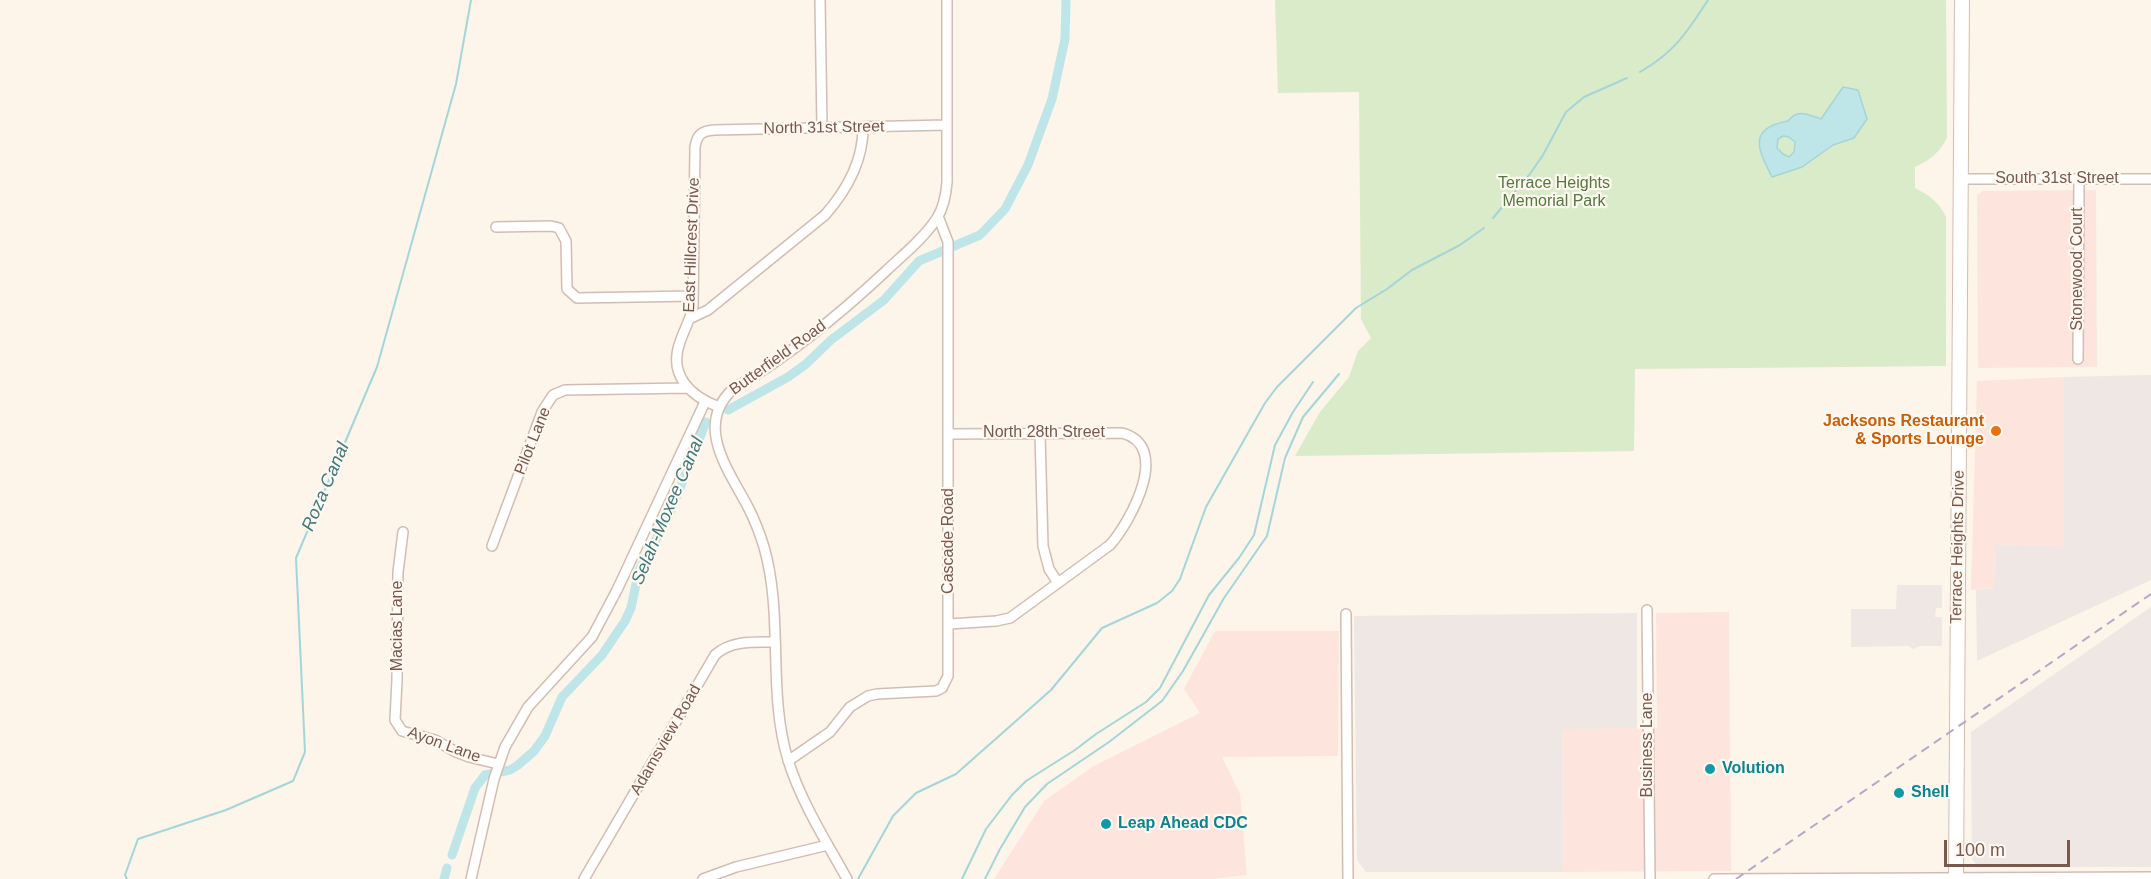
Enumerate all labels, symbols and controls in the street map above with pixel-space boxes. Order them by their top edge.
street label: North 31st Street [763,117,885,139]
street label: South 31st Street [1995,169,2119,189]
park label: Terrace Heights Memorial Park [1498,174,1610,212]
street label: East Hillcrest Drive [680,177,704,313]
street label: Stonewood Court [2068,207,2088,331]
street label: Butterfield Road [726,317,830,399]
street label: Pilot Lane [511,404,555,478]
place label: Jacksons Restaurant & Sports Lounge [1823,412,1984,450]
street label: North 28th Street [983,423,1105,443]
marker: Jacksons Restaurant & Sports Lounge [1989,424,2003,438]
water label: Selah-Moxee Canal [627,434,709,588]
water label: Roza Canal [298,439,354,535]
street label: Terrace Heights Drive [1947,470,1969,624]
street label: Cascade Road [939,488,959,594]
street label: Macias Lane [388,581,408,671]
street label: Adamsview Road [627,681,705,799]
street label: Business Lane [1638,693,1658,797]
street label: Ayon Lane [405,723,483,767]
place label: Volution [1722,759,1785,779]
marker: Volution [1703,762,1717,776]
place label: Shell [1911,783,1949,803]
marker: Shell [1892,786,1906,800]
place label: Leap Ahead CDC [1118,814,1248,834]
marker: Leap Ahead CDC [1099,817,1113,831]
scale bar [1947,828,2073,866]
text: 100 m [1955,840,2005,860]

